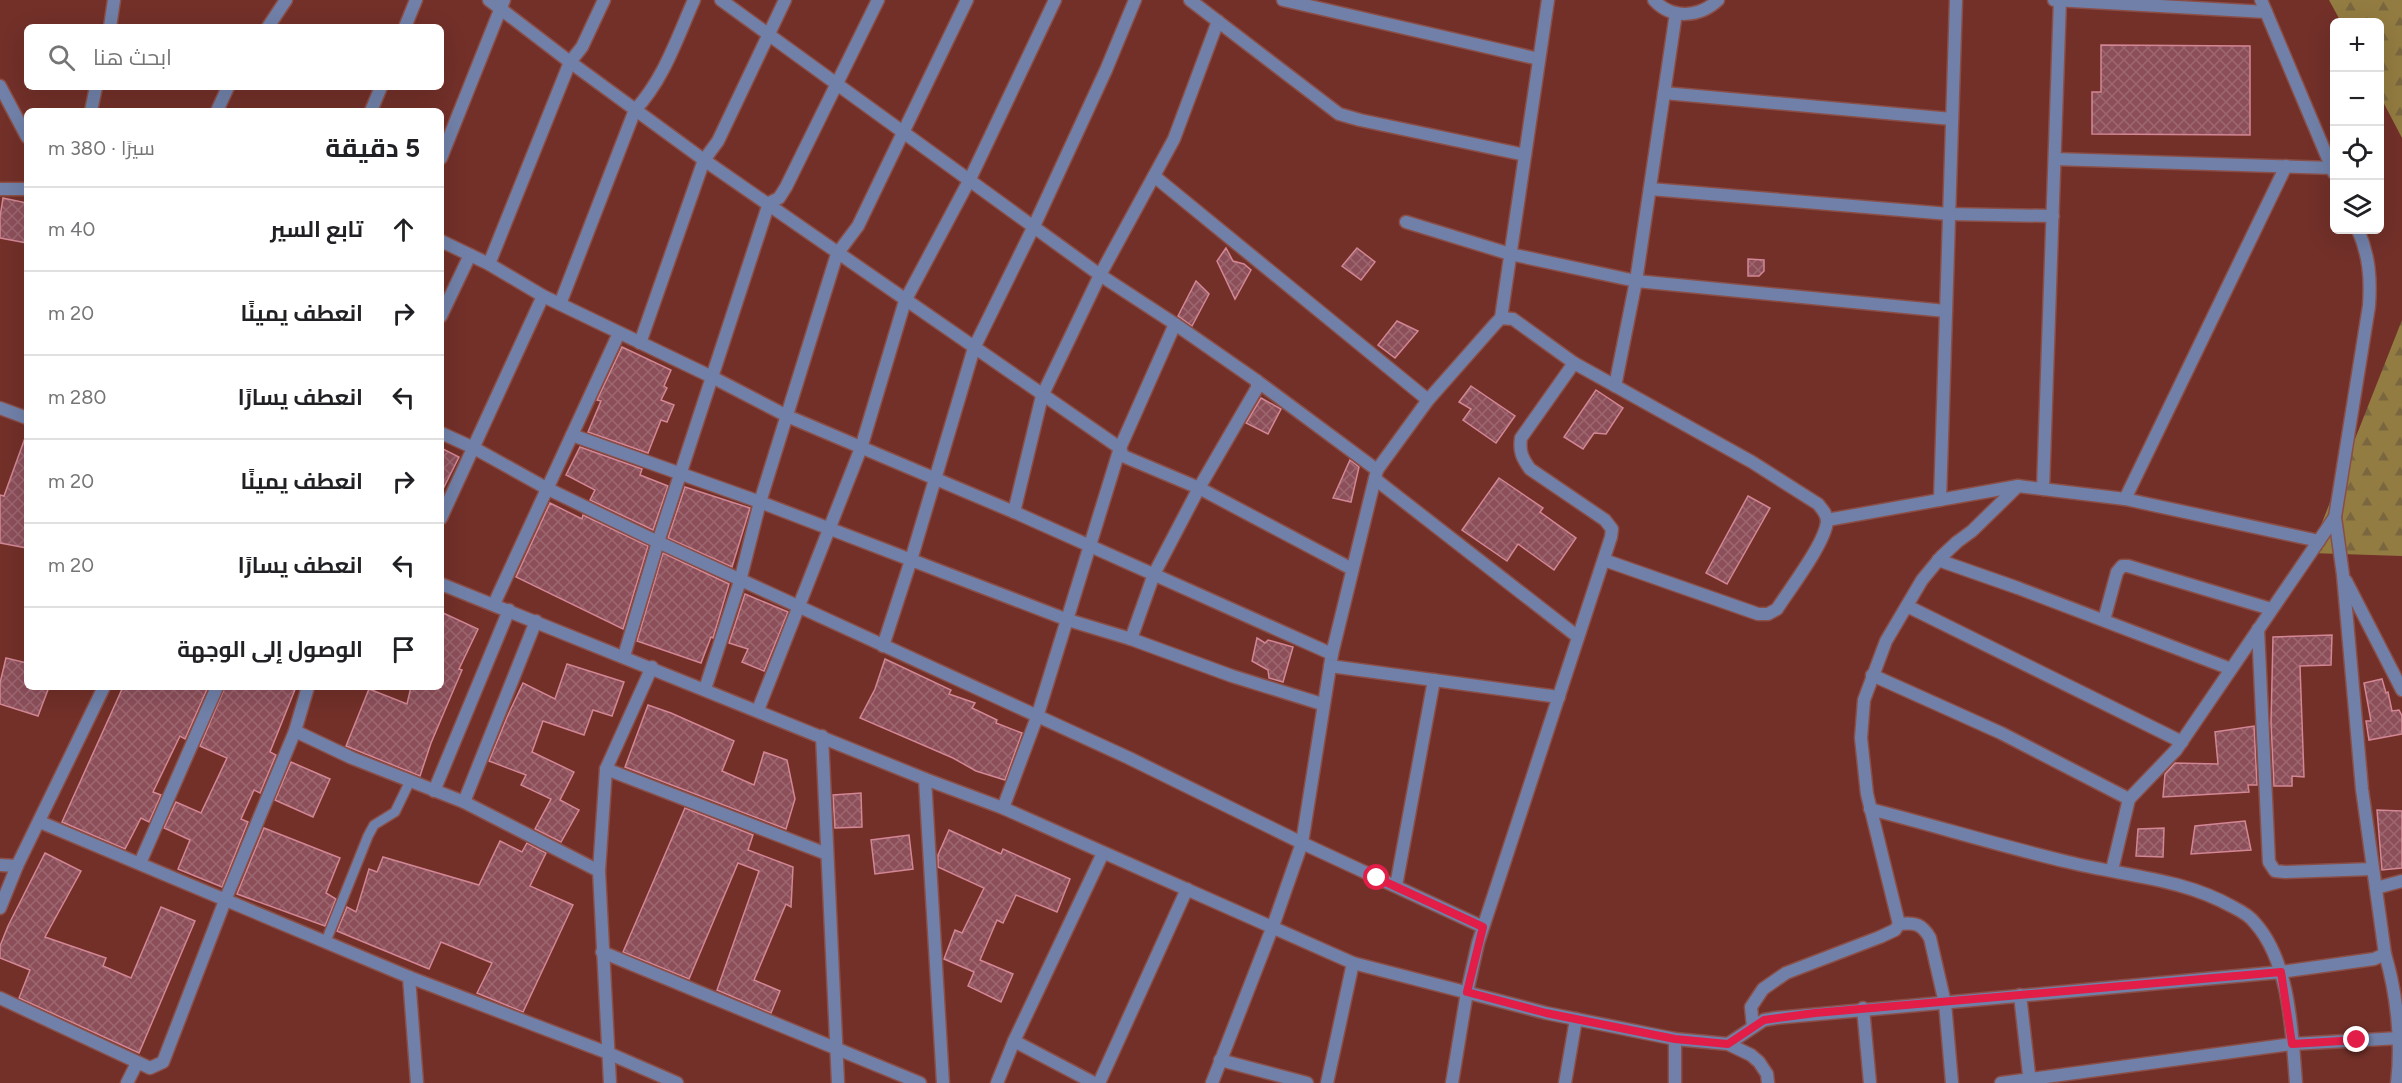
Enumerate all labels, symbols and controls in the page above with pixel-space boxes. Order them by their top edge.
map controls [2330,18,2384,234]
button: + [2330,18,2384,72]
search box [24,24,444,90]
icon: search [45,41,78,74]
text: ابحث هنا [93,44,172,71]
button: − [2330,72,2384,126]
button: locate [2330,126,2384,180]
text: 5 دقيقة [325,132,420,164]
text: سيرًا · 380 m [48,136,155,160]
button: layers [2330,180,2384,234]
icon: ahead [387,213,420,246]
text: تابع السير [270,216,363,243]
text: 40 m [48,217,95,241]
icon: right [387,297,420,330]
text: انعطف يمينًا [240,300,363,327]
text: 20 m [48,301,94,325]
icon: left [387,381,420,414]
text: انعطف يسارًا [238,384,363,411]
text: 280 m [48,385,106,409]
icon: right [387,465,420,498]
text: انعطف يمينًا [240,468,363,495]
text: 20 m [48,469,94,493]
icon: left [387,549,420,582]
text: انعطف يسارًا [238,552,363,579]
text: 20 m [48,553,94,577]
icon: arrive [387,633,420,666]
text: الوصول إلى الوجهة [177,636,363,663]
route start [1363,864,1389,890]
route end [2343,1026,2369,1052]

